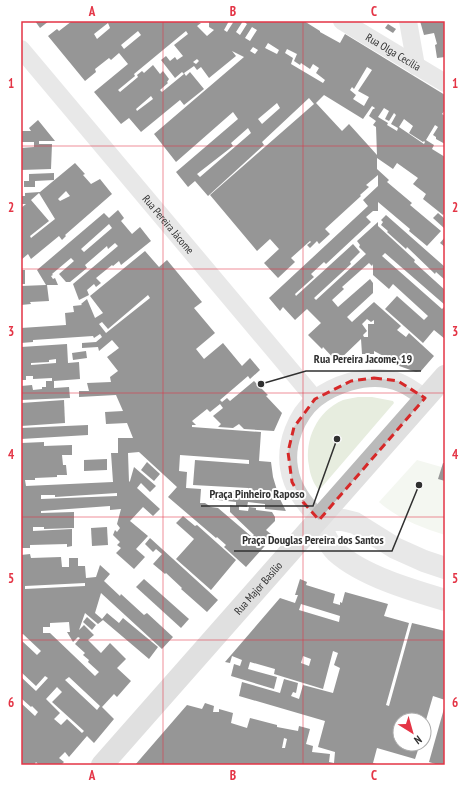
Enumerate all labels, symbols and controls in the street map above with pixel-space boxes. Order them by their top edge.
text: A [88,3,96,20]
text: B [230,3,236,20]
text: C [371,3,377,20]
street label: Rua Olga Cecília [363,30,424,74]
text: 1 [8,75,14,92]
text: 1 [452,75,458,92]
street label: Rua Pereira Jácome [139,192,197,257]
text: 2 [8,199,14,216]
text: 2 [452,199,458,216]
text: 3 [8,323,14,340]
text: 3 [452,323,458,340]
callout: Rua Pereira Jacome, 19 [306,347,421,371]
text: Rua Pereira Jacome, 19 [314,351,412,366]
text: 4 [8,446,15,463]
text: 4 [452,446,459,463]
callout: Praça Pinheiro Raposo [201,482,313,506]
text: Praça Pinheiro Raposo [209,486,305,501]
callout: Praça Douglas Pereira dos Santos [234,527,392,551]
text: Praça Douglas Pereira dos Santos [242,532,384,547]
street label: Rua Major Basílio [231,558,285,617]
text: 5 [8,570,14,587]
text: 5 [452,570,458,587]
text: 6 [8,694,14,711]
text: 6 [452,694,458,711]
north arrow [392,712,432,752]
text: N [411,733,425,747]
text: A [88,767,96,784]
text: B [230,767,236,784]
text: C [371,767,377,784]

